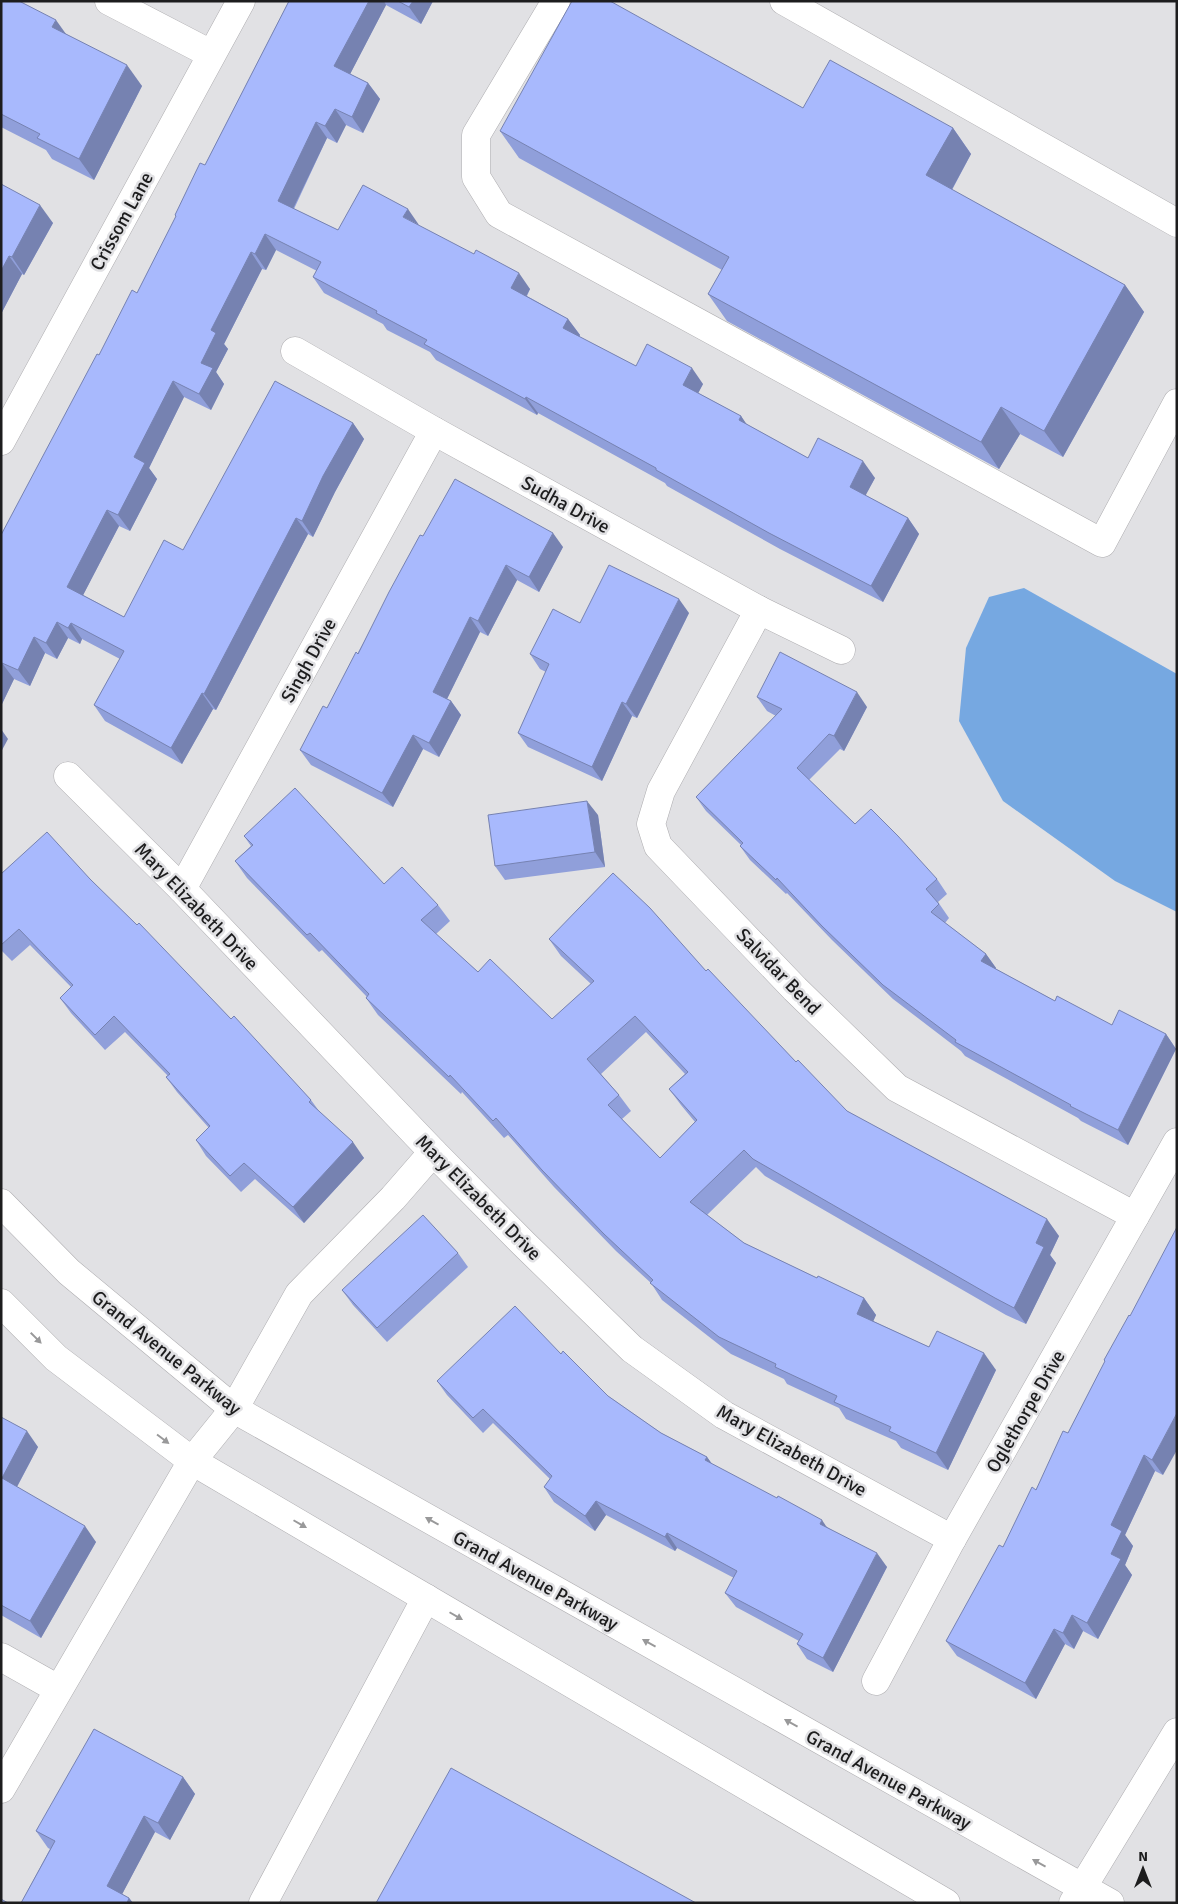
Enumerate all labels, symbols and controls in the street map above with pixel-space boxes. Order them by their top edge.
street label: Crissom Lane [85,168,159,275]
street label: Sudha Drive [517,471,614,539]
street label: Singh Drive [276,614,342,707]
street label: Mary Elizabeth Drive [129,838,263,976]
street label: Salvidar Bend [731,923,826,1020]
street label: Mary Elizabeth Drive [410,1130,546,1266]
street label: Grand Avenue Parkway [87,1285,246,1420]
one-way arrow [29,1331,41,1343]
street label: Oglethorpe Drive [981,1346,1071,1477]
street label: Mary Elizabeth Drive [712,1400,871,1502]
one-way arrow [156,1433,169,1444]
one-way arrow [425,1516,438,1525]
one-way arrow [294,1520,307,1529]
street label: Grand Avenue Parkway [449,1525,622,1636]
one-way arrow [449,1611,462,1620]
one-way arrow [643,1639,656,1648]
one-way arrow [784,1719,798,1728]
street label: Grand Avenue Parkway [802,1724,975,1835]
north arrow [1118,1844,1168,1894]
text: N [1138,1848,1148,1865]
one-way arrow [1033,1859,1046,1868]

